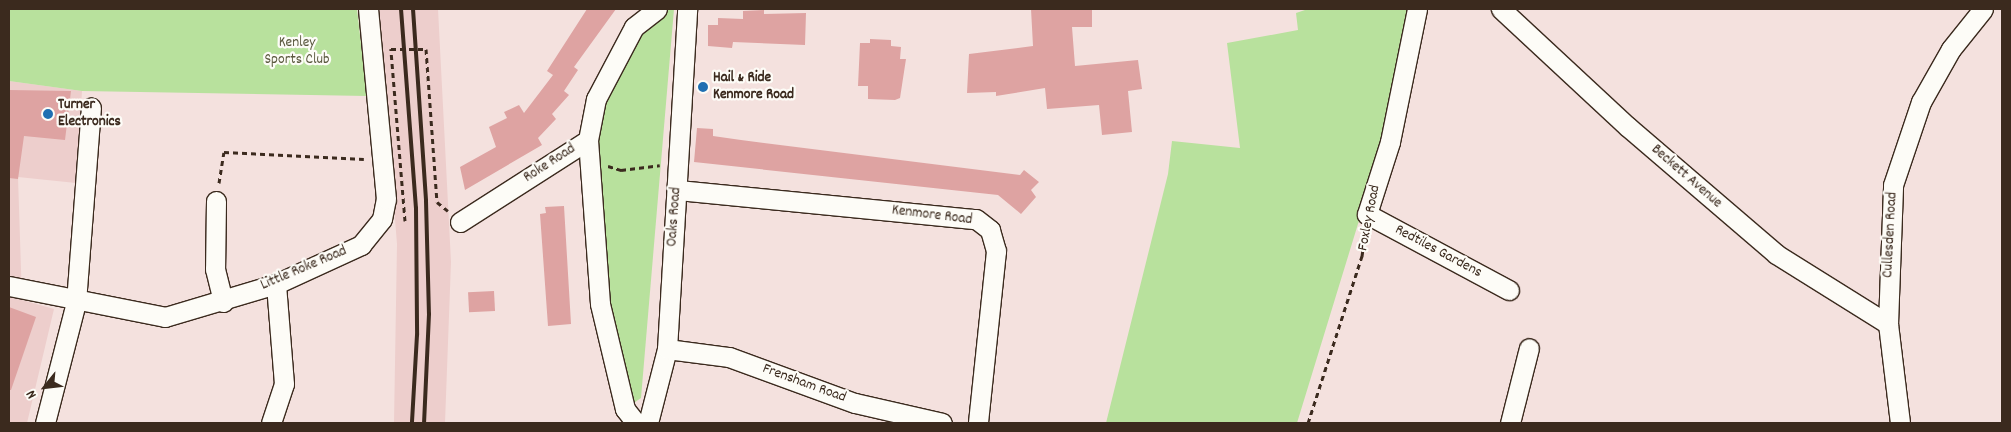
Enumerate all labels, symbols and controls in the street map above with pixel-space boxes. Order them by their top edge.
park label: Kenley Sports Club [265,34,329,69]
place label: Hail & Ride Kenmore Road [713,69,794,104]
marker: Hail & Ride Kenmore Road [697,81,709,93]
place label: Turner Electronics [58,96,121,131]
marker: Turner Electronics [42,108,54,120]
street label: Roke Road [521,141,579,187]
street label: Beckett Avenue [1647,141,1725,213]
street label: Foxley Road [1355,184,1385,252]
street label: Oaks Road [664,187,686,247]
street label: Cullesden Road [1880,192,1902,278]
street label: Kenmore Road [891,202,973,230]
street label: Redtiles Gardens [1391,221,1485,283]
street label: Little Roke Road [258,243,350,295]
street label: Frensham Road [760,361,848,407]
north arrow [20,362,70,412]
text: N [21,386,42,402]

